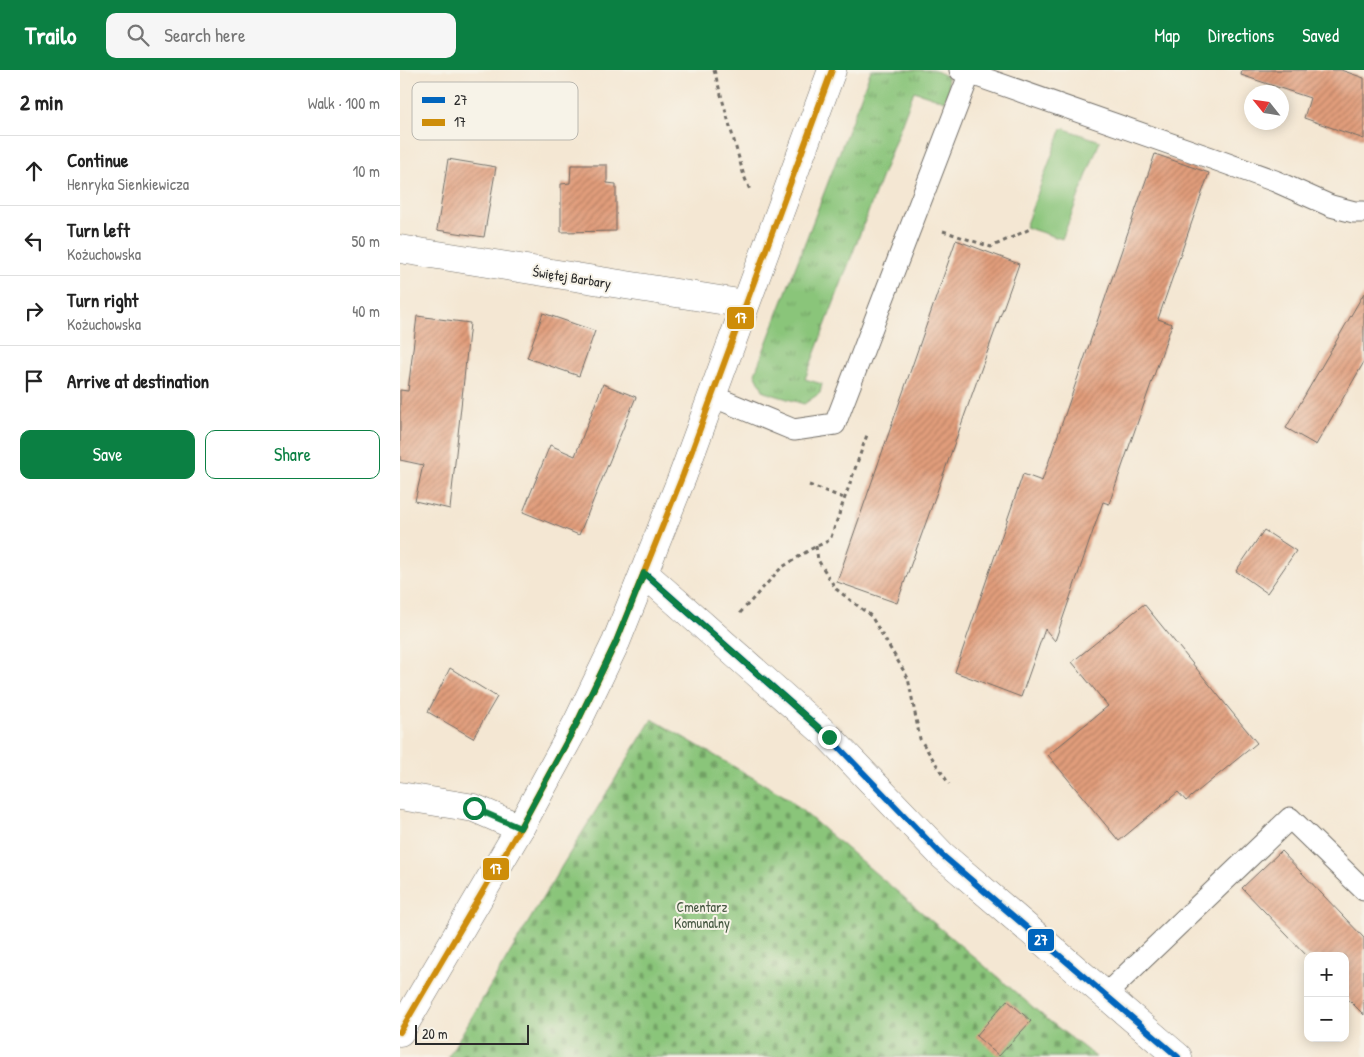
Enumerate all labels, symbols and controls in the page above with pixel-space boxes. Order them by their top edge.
search box [106,13,456,58]
text: Trailo [25,19,76,51]
icon: search [124,21,152,49]
text: Search here [164,22,246,48]
text: Map [1155,23,1180,48]
text: Directions [1208,23,1274,48]
text: Saved [1302,23,1339,48]
legend [412,82,578,140]
north arrow [1244,85,1289,130]
text: 2 min [20,88,63,117]
text: 27 [454,90,468,109]
text: Walk · 100 m [308,92,380,114]
text: 17 [454,112,466,131]
text: Continue [67,147,128,173]
icon: ahead [20,157,48,185]
text: 10 m [352,160,380,182]
text: Henryka Sienkiewicza [67,173,189,195]
text: Turn left [67,217,130,243]
icon: left [20,227,48,255]
text: 50 m [352,230,380,252]
text: Kożuchowska [67,243,141,265]
street label: Świętej Barbary [531,261,613,294]
text: Turn right [67,287,138,313]
icon: right [20,297,48,325]
text: 40 m [352,300,380,322]
line badge: 17 [726,306,755,330]
text: 17 [735,308,747,327]
text: Kożuchowska [67,313,141,335]
icon: arrive [20,367,48,395]
text: Arrive at destination [67,368,209,394]
button: Save [20,430,195,479]
button: Share [205,430,380,479]
route end [818,726,841,749]
route start [463,797,486,820]
line badge: 17 [482,857,510,881]
text: 17 [490,859,502,878]
park label: Cmentarz Komunalny [674,897,730,933]
line badge: 27 [1027,928,1055,952]
text: 27 [1034,930,1048,949]
map controls [1304,952,1349,1042]
button: + [1304,952,1349,997]
button: − [1304,997,1349,1042]
scale bar [415,1022,529,1045]
text: 20 m [422,1024,448,1043]

